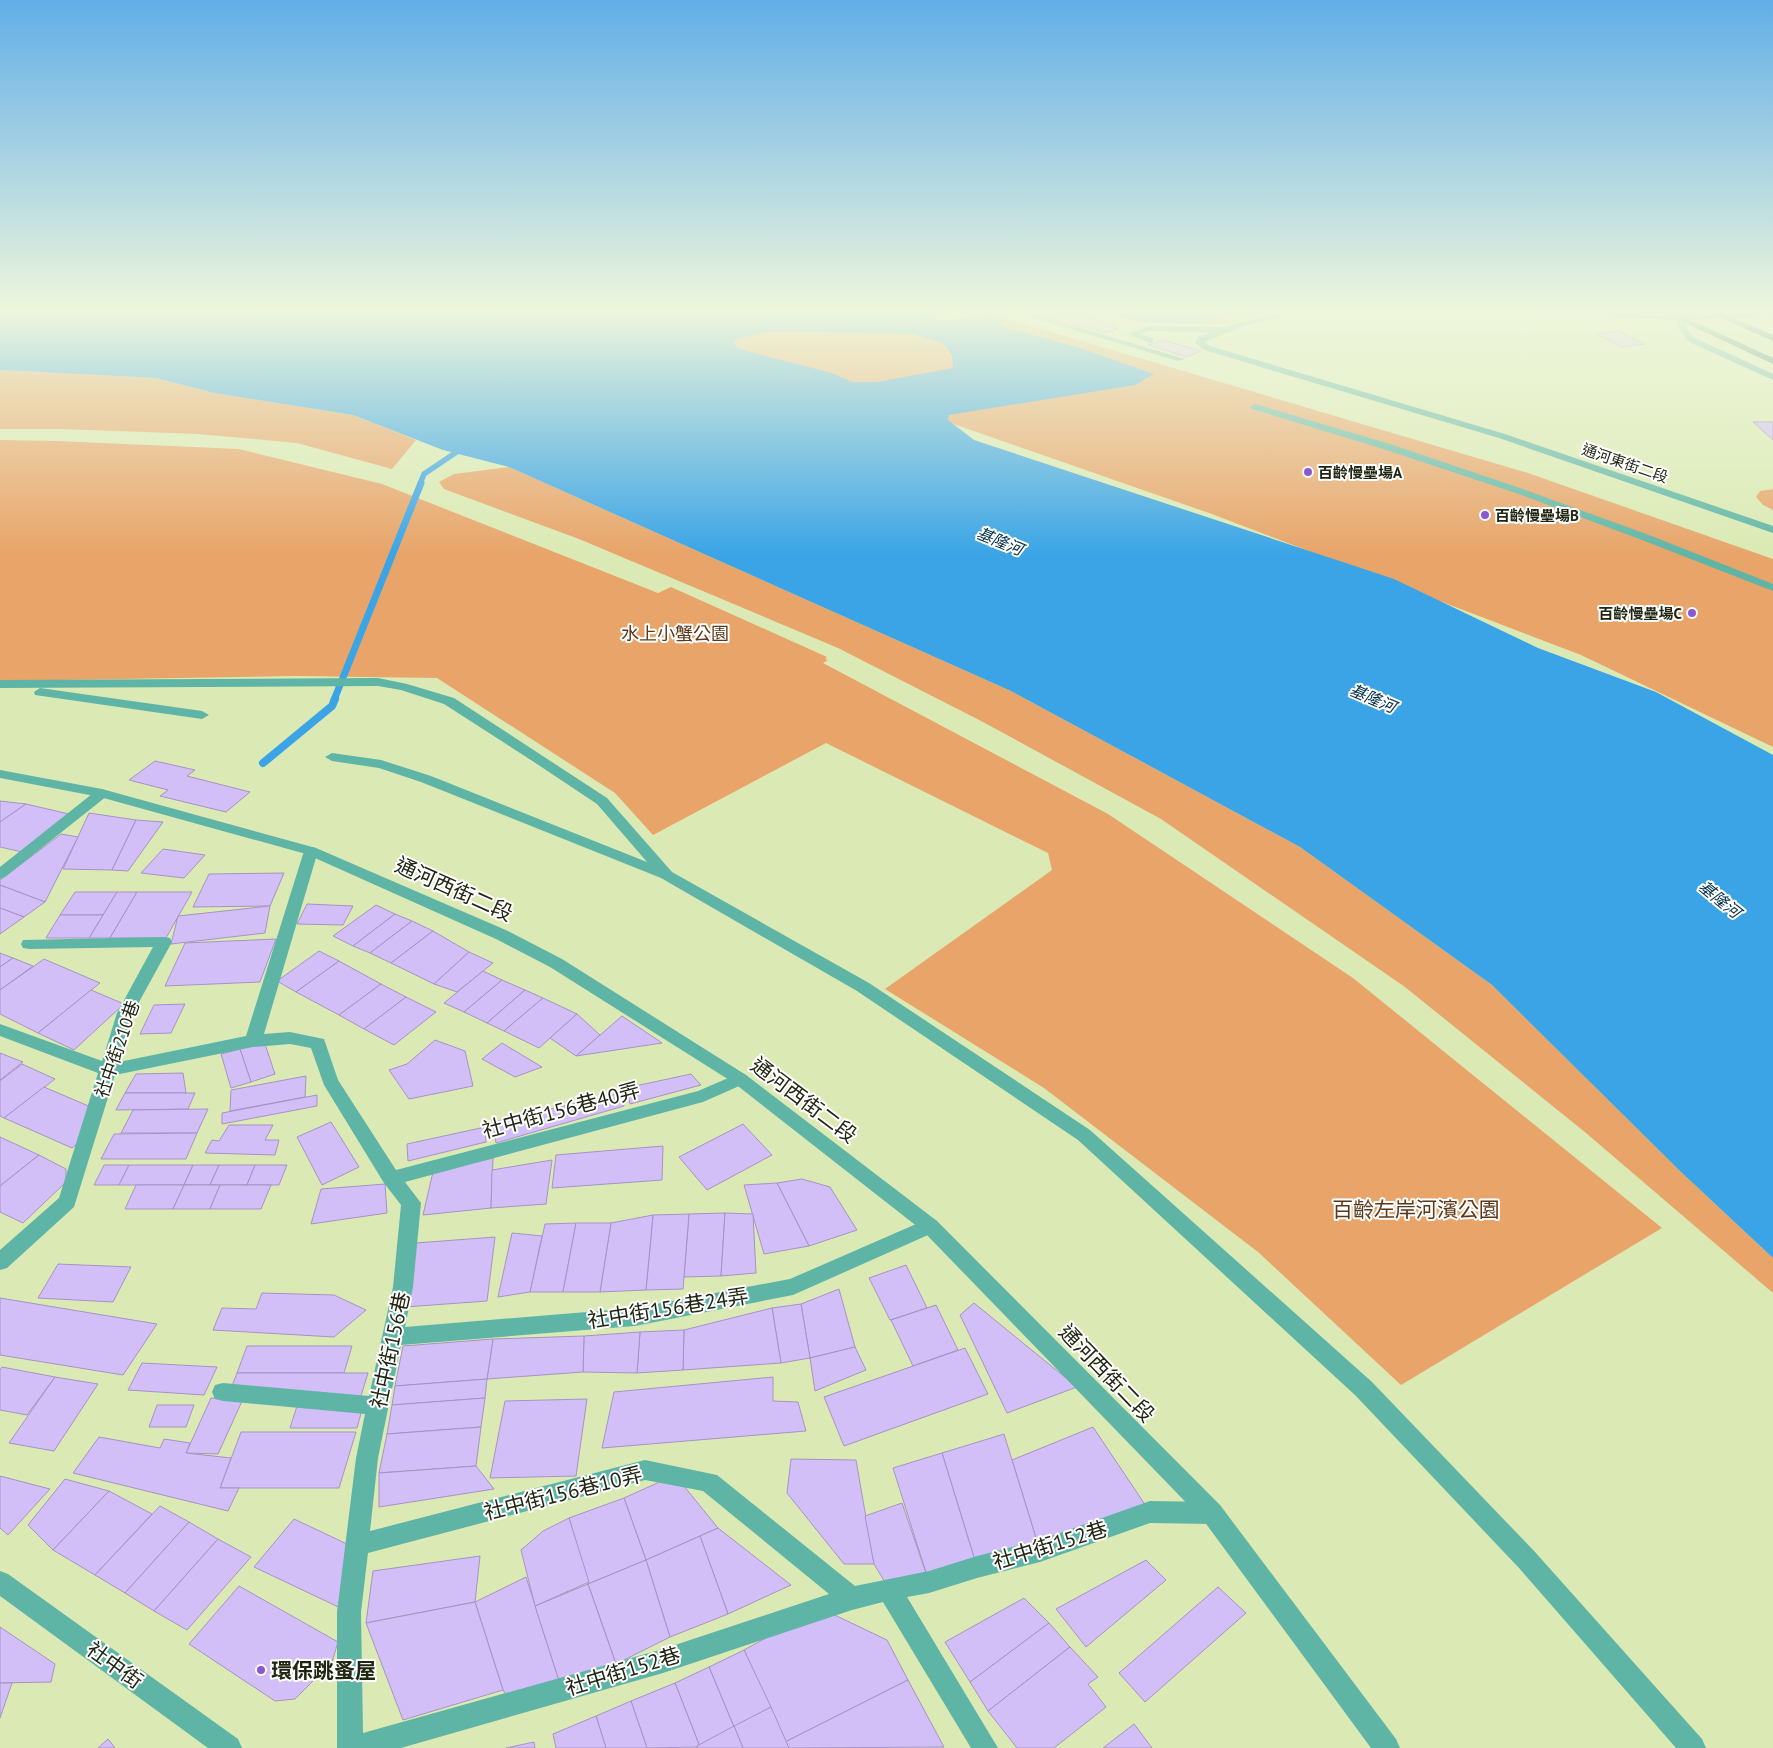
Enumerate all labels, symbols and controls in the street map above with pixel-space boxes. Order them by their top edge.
street label: 通河東街二段 [1579,439,1671,487]
place label: 百齡慢壘場A [1318,463,1403,482]
marker: 百齡慢壘場A [1302,466,1314,478]
place label: 百齡慢壘場B [1495,506,1579,525]
marker: 百齡慢壘場B [1479,509,1491,521]
water label: 基隆河 [974,523,1029,560]
place label: 百齡慢壘場C [1599,604,1683,623]
marker: 百齡慢壘場C [1686,607,1698,619]
park label: 水上小蟹公園 [621,622,729,645]
water label: 基隆河 [1347,679,1402,718]
street label: 通河西街二段 [391,851,517,927]
water label: 基隆河 [1695,876,1747,924]
street label: 社中街210巷 [90,997,144,1101]
street label: 通河西街二段 [746,1051,862,1149]
street label: 社中街156巷40弄 [479,1076,643,1144]
park label: 百齡左岸河濱公園 [1332,1196,1500,1223]
street label: 社中街156巷24弄 [586,1282,750,1334]
street label: 社中街156巷 [364,1289,416,1411]
street label: 通河西街二段 [1054,1318,1160,1428]
street label: 社中街156巷10弄 [481,1460,645,1526]
street label: 社中街152巷 [989,1515,1111,1575]
street label: 社中街 [82,1636,148,1694]
street label: 社中街152巷 [562,1641,684,1701]
place label: 環保跳蚤屋 [271,1657,376,1684]
marker: 環保跳蚤屋 [255,1664,267,1676]

